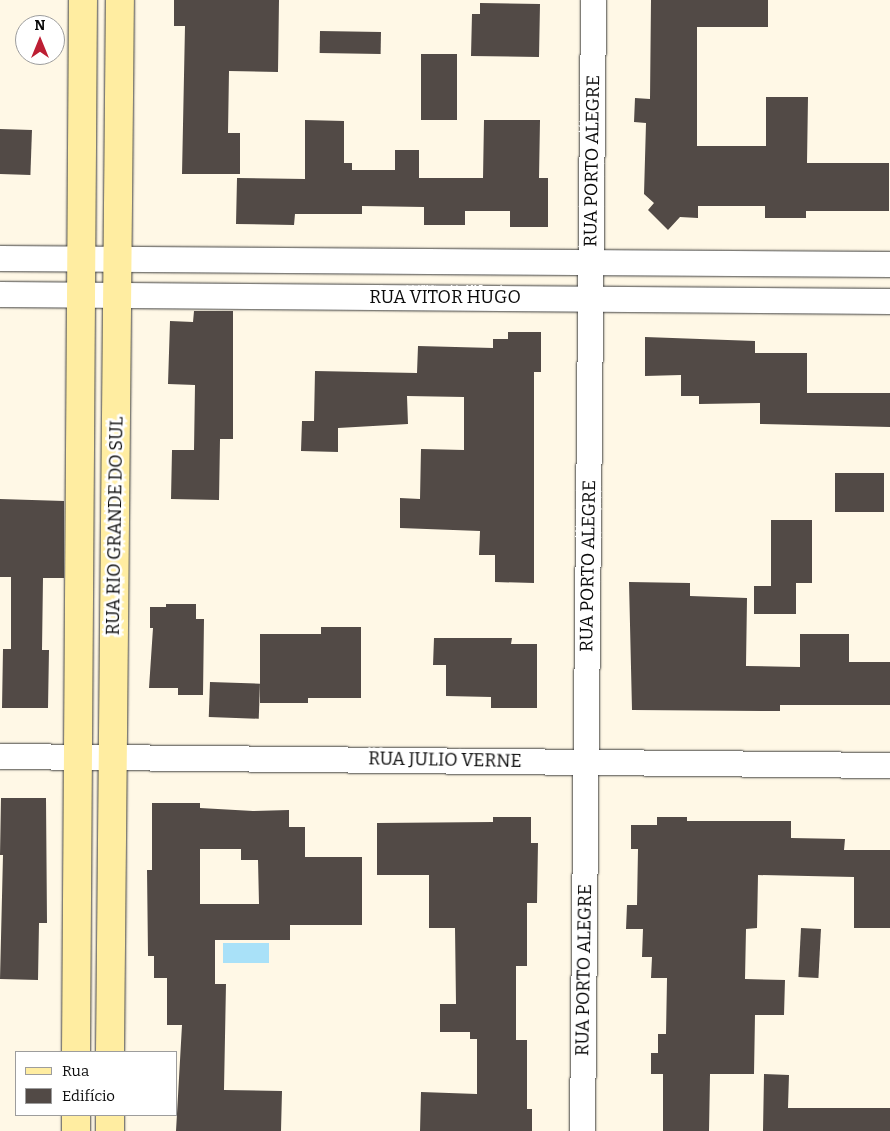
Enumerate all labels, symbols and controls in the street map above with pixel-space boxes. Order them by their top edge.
north arrow [15,15,65,65]
text: N [35,17,45,34]
street label: RUA PORTO ALEGRE [580,75,604,247]
street label: RUA VITOR HUGO [369,286,521,308]
street label: RUA RIO GRANDE DO SUL [102,416,128,636]
street label: RUA PORTO ALEGRE [576,480,600,652]
street label: RUA JULIO VERNE [368,748,522,772]
street label: RUA PORTO ALEGRE [572,884,596,1056]
legend [15,1051,178,1116]
text: Rua [62,1062,89,1080]
text: Edifício [62,1087,115,1105]

